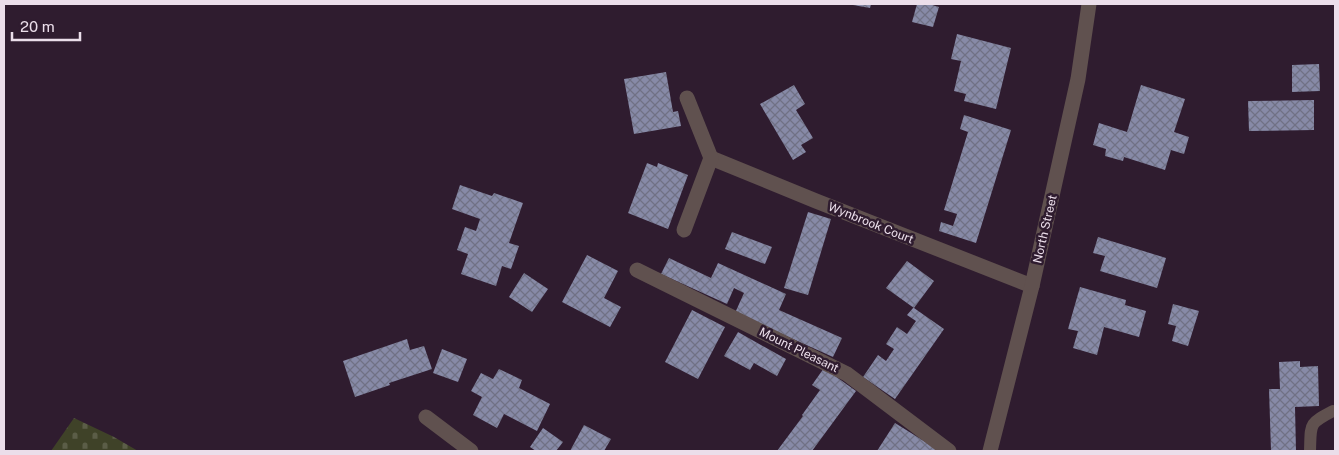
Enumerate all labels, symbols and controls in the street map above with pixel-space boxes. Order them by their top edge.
scale bar [12,10,80,42]
text: 20 m [20,18,55,35]
street label: North Street [1030,193,1060,265]
street label: Wynbrook Court [826,199,916,247]
street label: Mount Pleasant [757,325,841,375]

